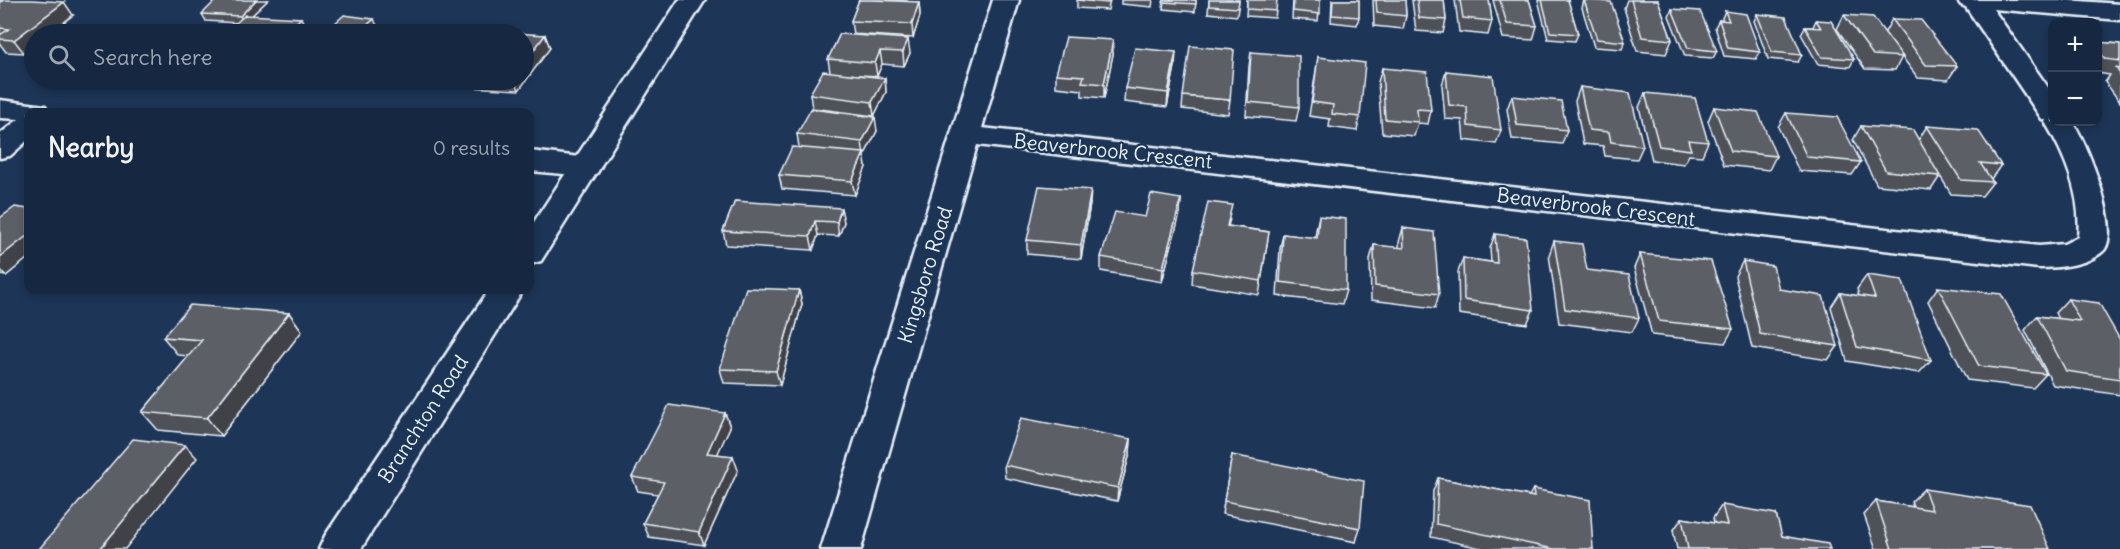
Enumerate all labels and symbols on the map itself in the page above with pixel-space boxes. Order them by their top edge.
street label: Beaverbrook Crescent [1012,128,1214,173]
street label: Beaverbrook Crescent [1495,182,1697,231]
street label: Kingsboro Road [892,203,957,346]
street label: Branchton Road [372,350,473,487]

